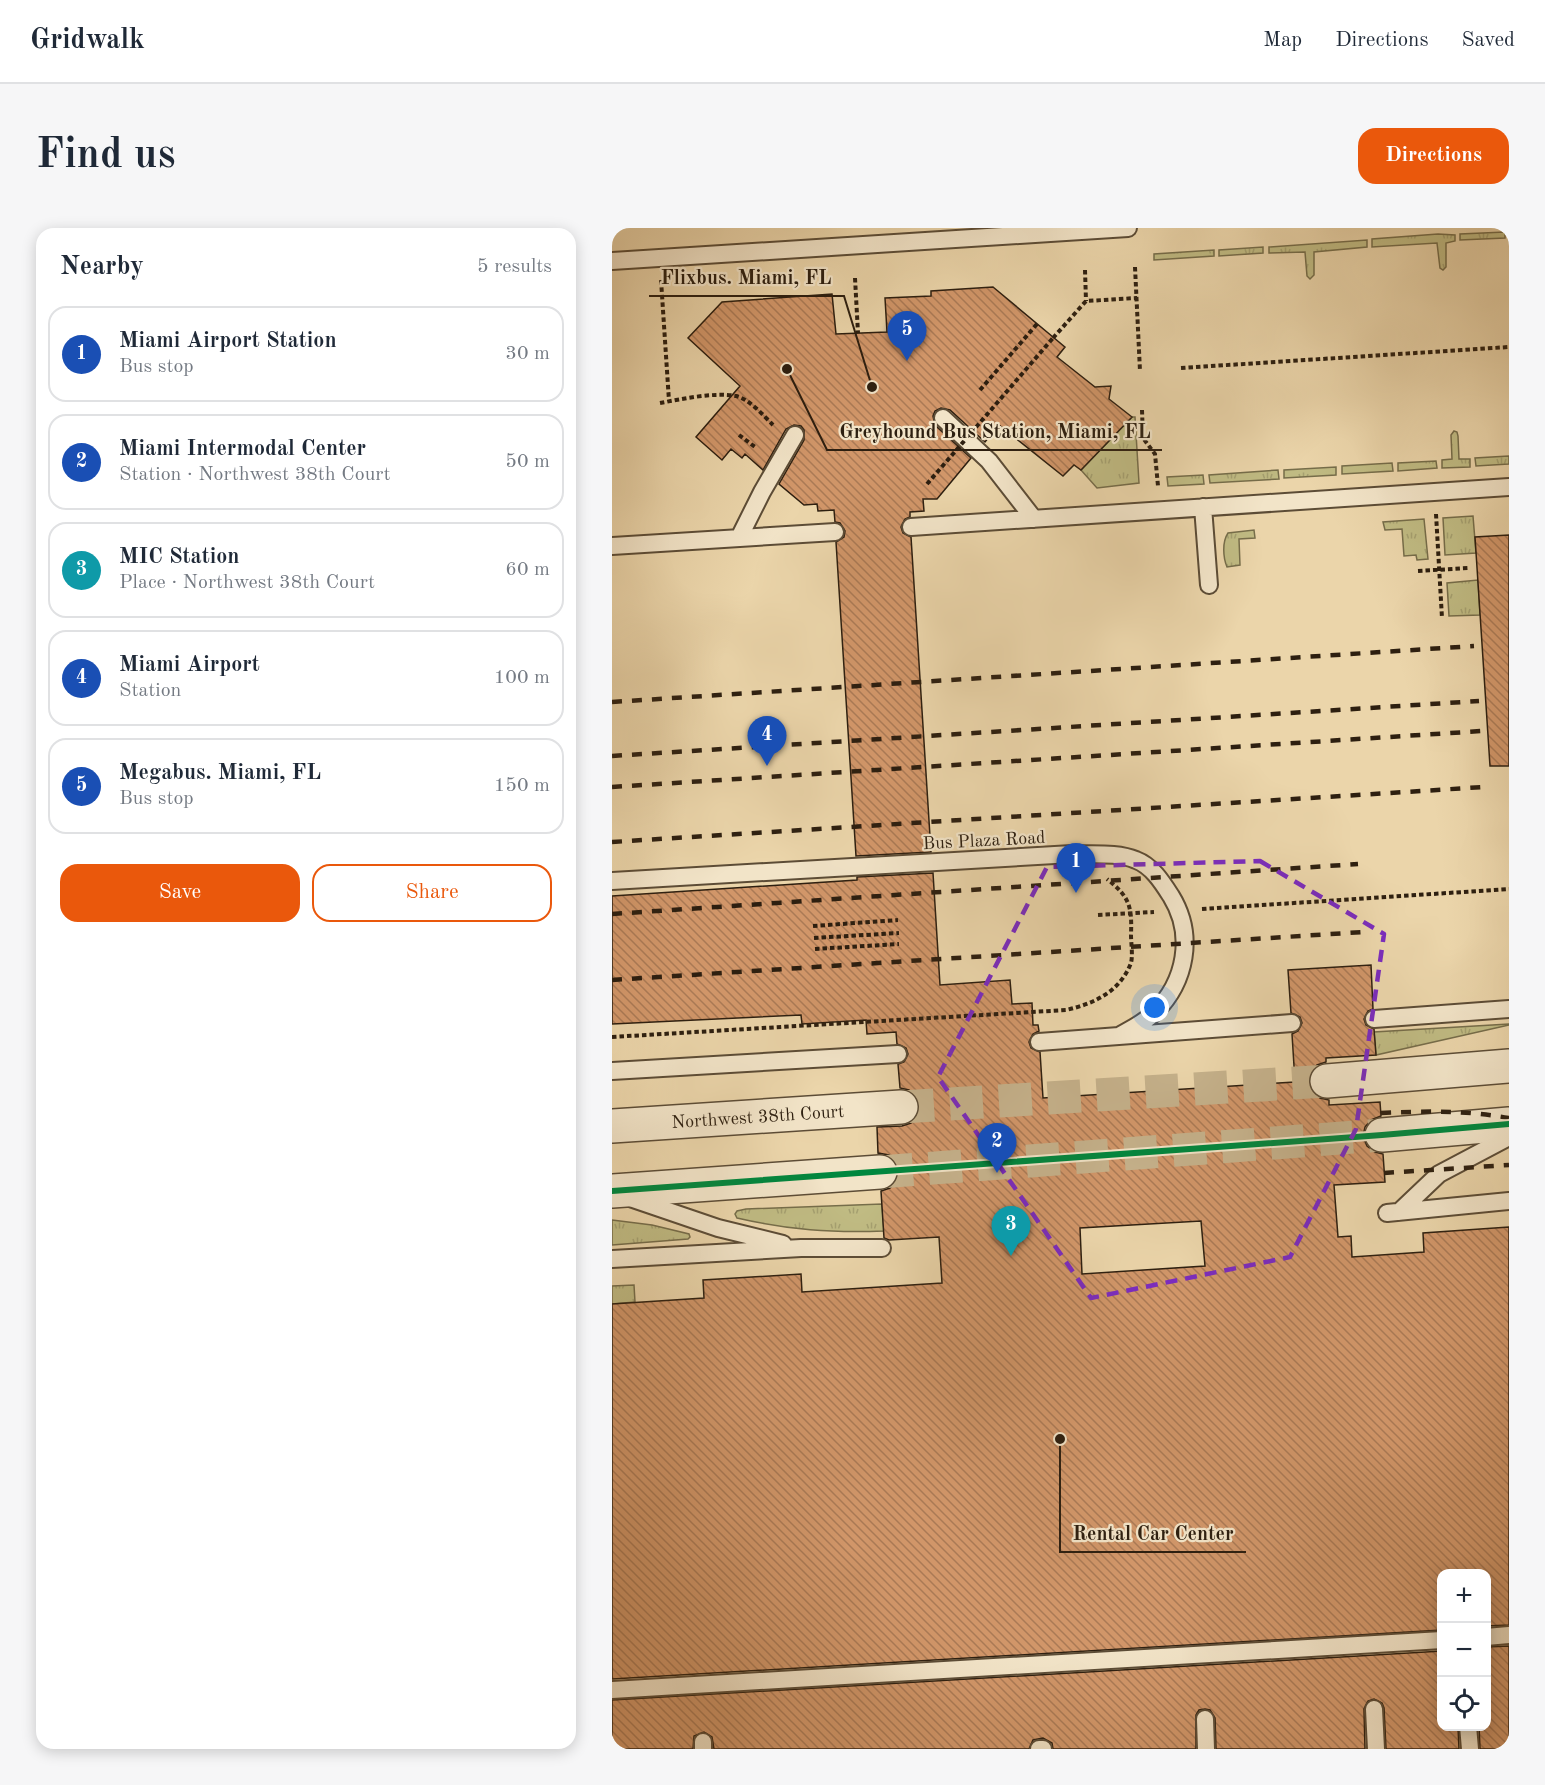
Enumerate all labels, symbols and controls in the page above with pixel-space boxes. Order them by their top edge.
text: Gridwalk [30,27,145,55]
text: Map [1263,30,1302,51]
text: Directions [1335,30,1429,51]
text: Saved [1462,30,1515,51]
button: Directions [1358,128,1509,184]
text: Find us [36,135,175,177]
text: Nearby [60,254,144,280]
text: 5 results [477,257,552,277]
callout: Flixbus. Miami, FL [649,258,844,296]
text: Flixbus. Miami, FL [660,269,832,289]
pin: 5 [888,312,926,361]
text: Miami Airport Station [119,330,337,352]
text: 1 [76,344,87,364]
text: 30 m [505,344,550,364]
text: Bus stop [119,357,194,377]
callout: Greyhound Bus Station, Miami, FL [827,412,1162,450]
text: Greyhound Bus Station, Miami, FL [839,423,1151,443]
text: Miami Intermodal Center [119,438,366,460]
text: 2 [76,452,87,472]
text: 50 m [505,452,550,472]
text: Station · Northwest 38th Court [119,465,391,485]
text: MIC Station [119,546,240,568]
text: 3 [76,560,87,580]
text: 60 m [505,560,550,580]
text: Place · Northwest 38th Court [119,573,375,593]
text: Miami Airport [119,654,260,676]
text: 4 [76,668,87,688]
text: 100 m [494,668,550,688]
text: Station [119,681,181,701]
pin: 4 [748,716,786,766]
text: Megabus. Miami, FL [119,762,321,784]
text: 5 [76,776,87,796]
text: 150 m [494,776,550,796]
text: Bus stop [119,789,194,809]
street label: Bus Plaza Road [922,829,1046,853]
pin: 1 [1056,844,1096,893]
button: Save [60,864,300,922]
button: Share [312,864,552,922]
your location [1140,993,1169,1022]
street label: Northwest 38th Court [671,1103,845,1132]
pin: 2 [978,1124,1016,1173]
pin: 3 [992,1206,1030,1256]
callout: Rental Car Center [1060,1514,1246,1552]
text: Rental Car Center [1072,1525,1234,1545]
map controls [1437,1569,1491,1731]
button: + [1437,1569,1491,1623]
button: − [1437,1623,1491,1677]
button: locate [1437,1677,1491,1731]

